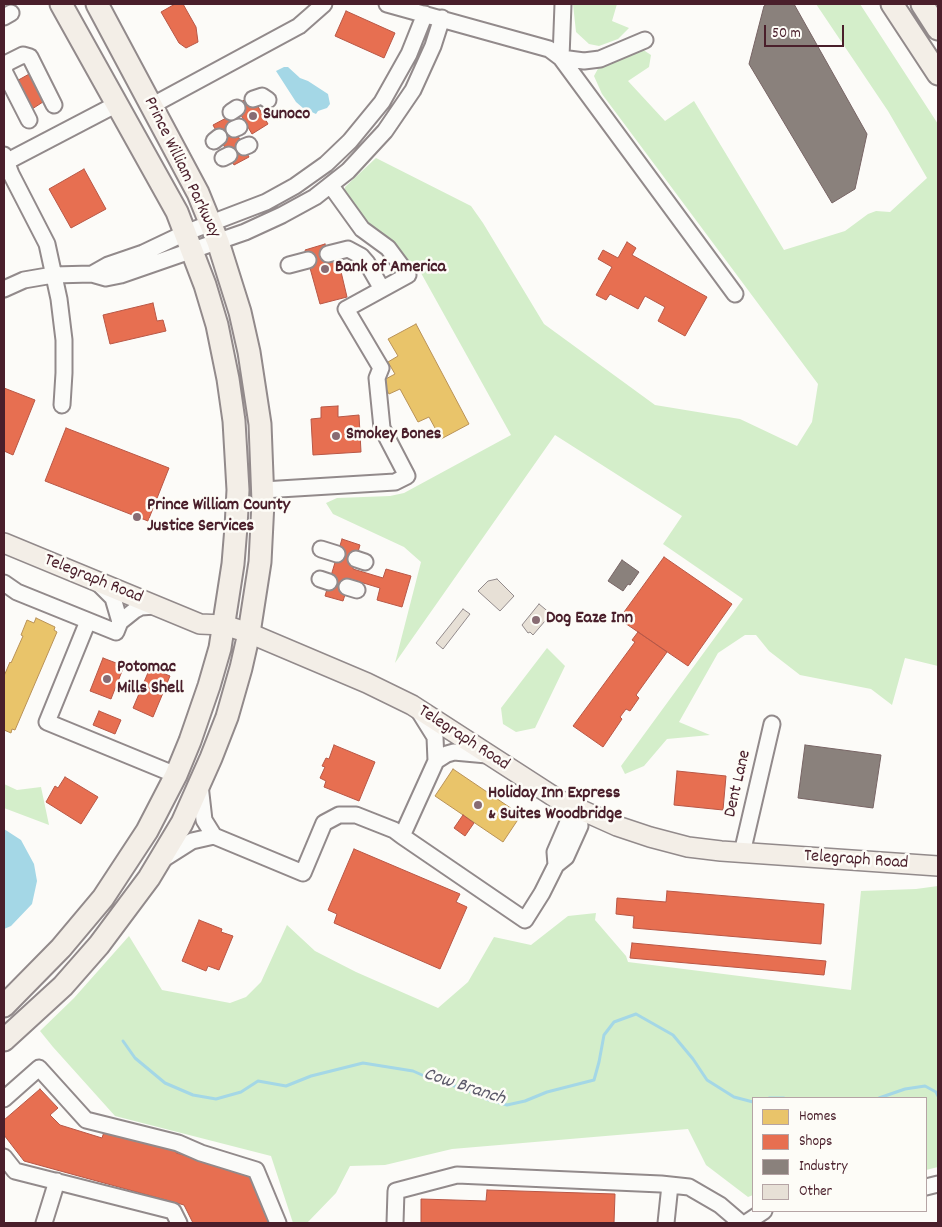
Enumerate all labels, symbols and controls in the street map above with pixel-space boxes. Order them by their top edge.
scale bar [767,15,847,47]
text: 50 m [772,23,801,45]
street label: Prince William Parkway [138,94,224,242]
place label: Sunoco [263,105,310,127]
marker: Sunoco [247,110,259,122]
place label: Bank of America [335,258,446,280]
marker: Bank of America [319,263,331,275]
place label: Smokey Bones [346,425,441,447]
marker: Smokey Bones [330,430,342,442]
place label: Prince William County Justice Services [147,496,290,538]
marker: Prince William County Justice Services [131,511,143,523]
street label: Telegraph Road [40,550,146,610]
place label: Dog Eaze Inn [546,609,633,631]
marker: Dog Eaze Inn [530,614,542,626]
place label: Potomac Mills Shell [117,658,184,701]
marker: Potomac Mills Shell [101,673,113,685]
street label: Telegraph Road [413,701,513,777]
street label: Dent Lane [721,748,757,820]
place label: Holiday Inn Express & Suites Woodbridge [488,784,622,826]
marker: Holiday Inn Express & Suites Woodbridge [472,799,484,811]
street label: Telegraph Road [803,847,909,875]
water label: Cow Branch [420,1064,508,1112]
legend [752,1097,927,1212]
text: Homes [799,1106,837,1128]
text: Shops [799,1131,832,1153]
text: Industry [799,1156,848,1178]
text: Other [799,1181,832,1203]

